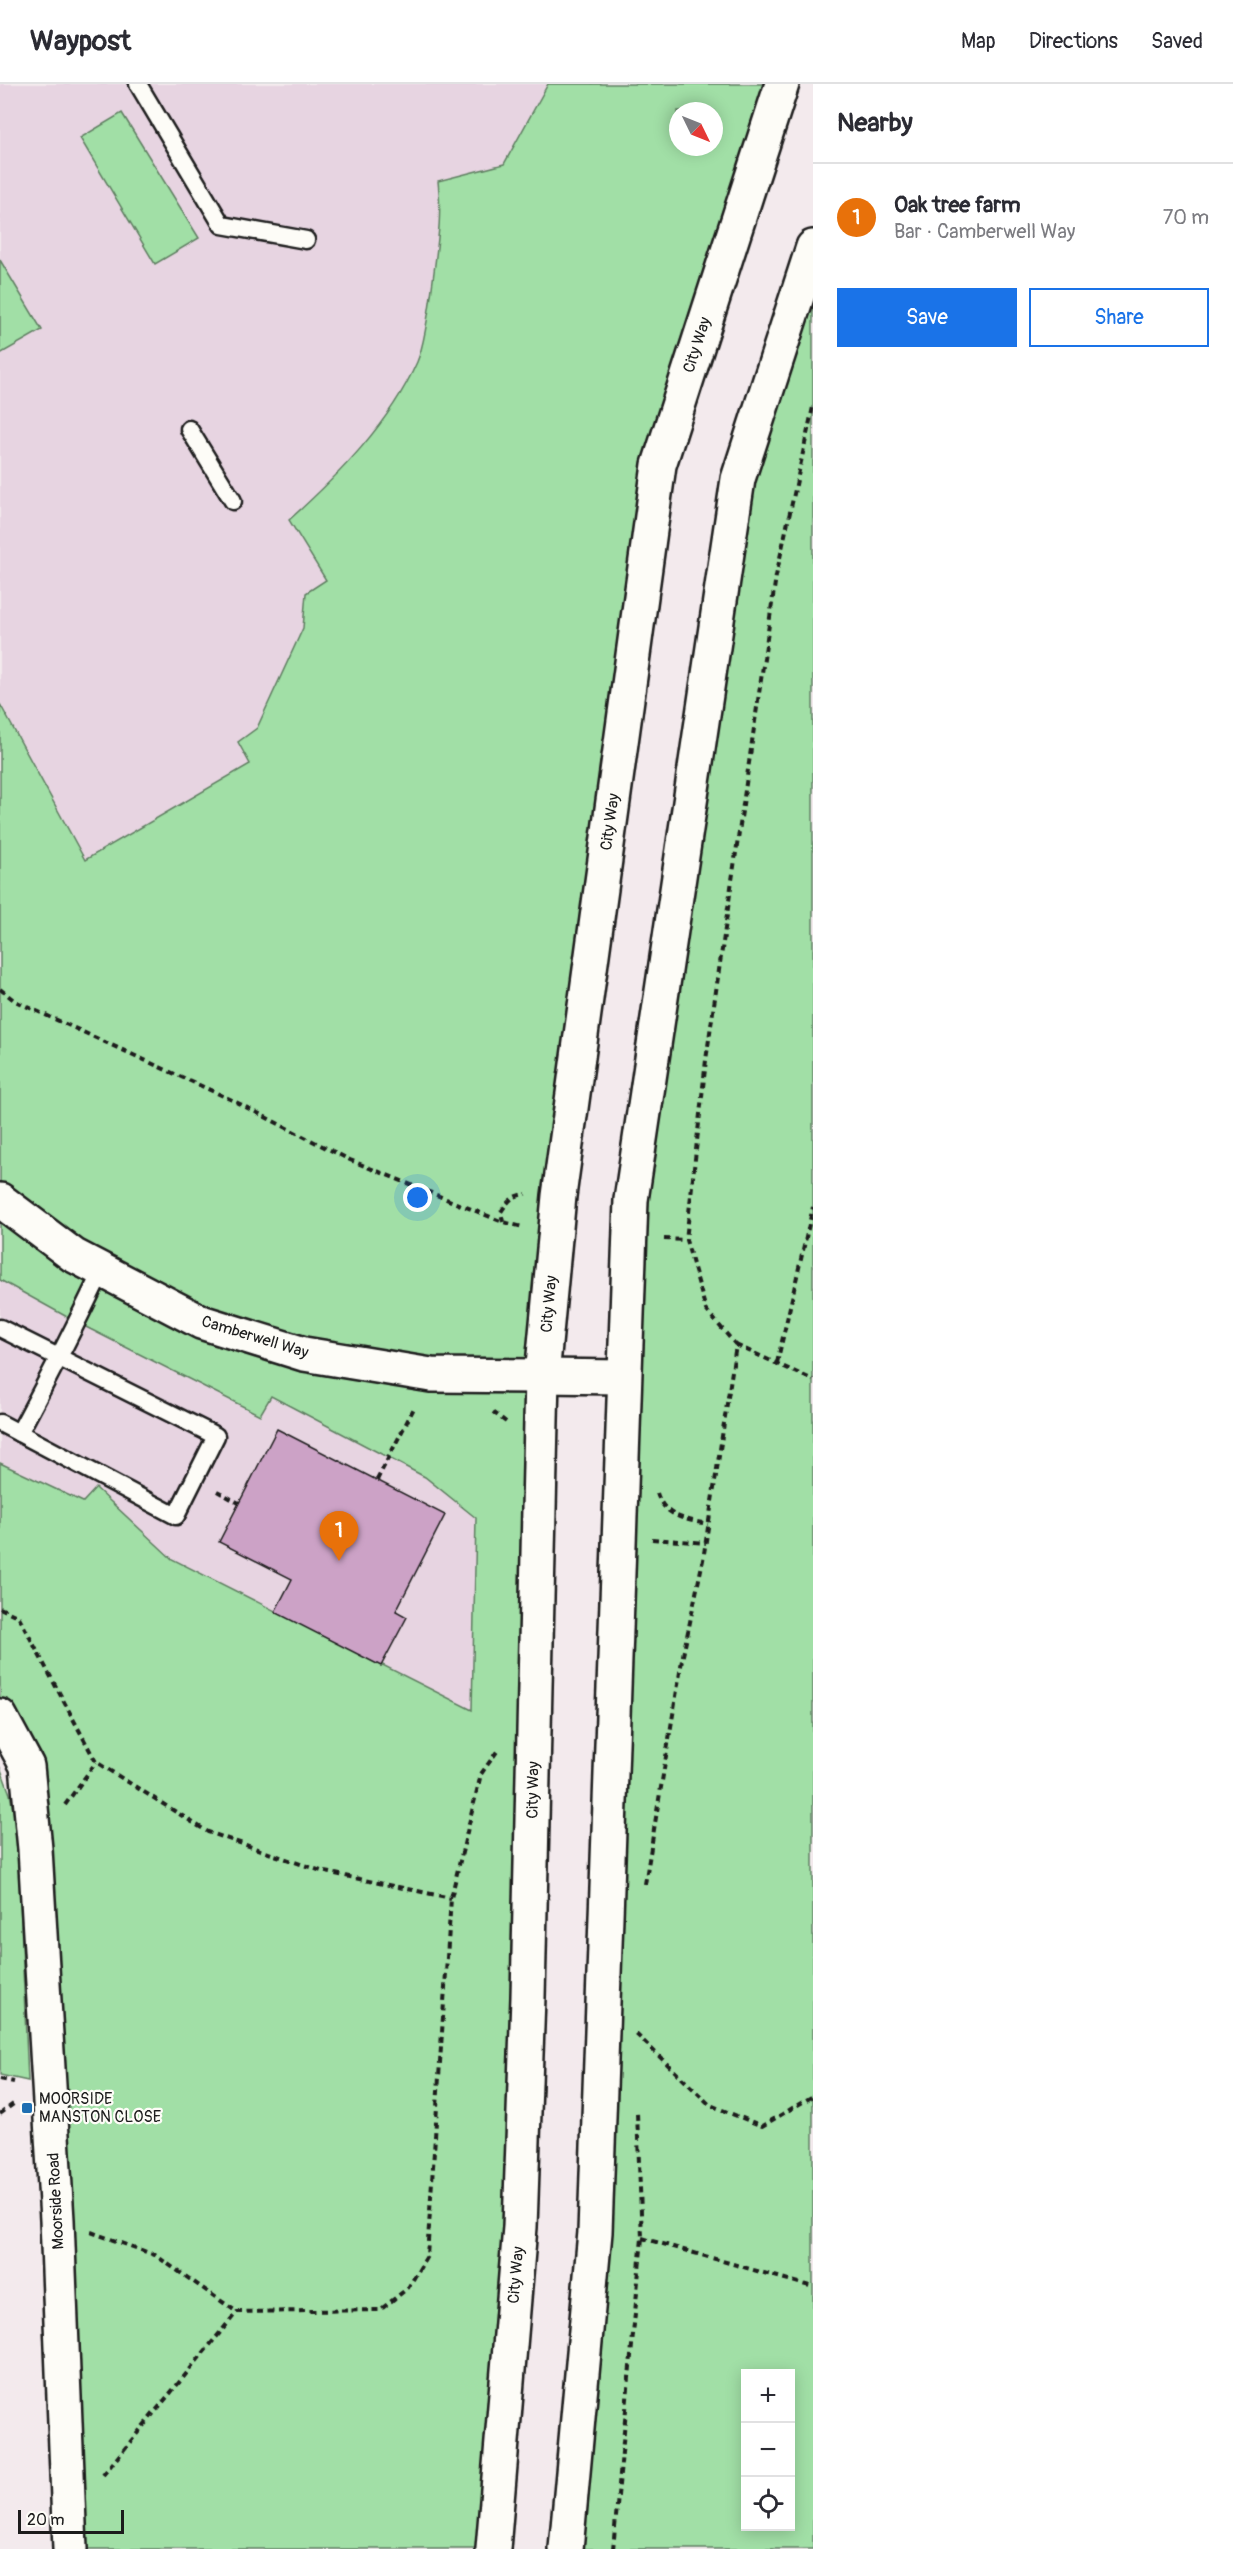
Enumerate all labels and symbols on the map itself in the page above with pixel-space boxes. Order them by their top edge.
north arrow [669,102,723,156]
street label: City Way [679,314,715,375]
street label: City Way [596,792,624,852]
your location [403,1183,432,1212]
street label: City Way [537,1274,561,1333]
street label: Camberwell Way [199,1311,311,1363]
pin: 1 [320,1512,358,1561]
street label: City Way [523,1761,544,1819]
place label: MOORSIDE MANSTON CLOSE [39,2089,161,2127]
marker: MOORSIDE MANSTON CLOSE [20,2101,34,2115]
street label: Moorside Road [43,2152,69,2250]
street label: City Way [504,2245,528,2304]
scale bar [18,2507,124,2534]

